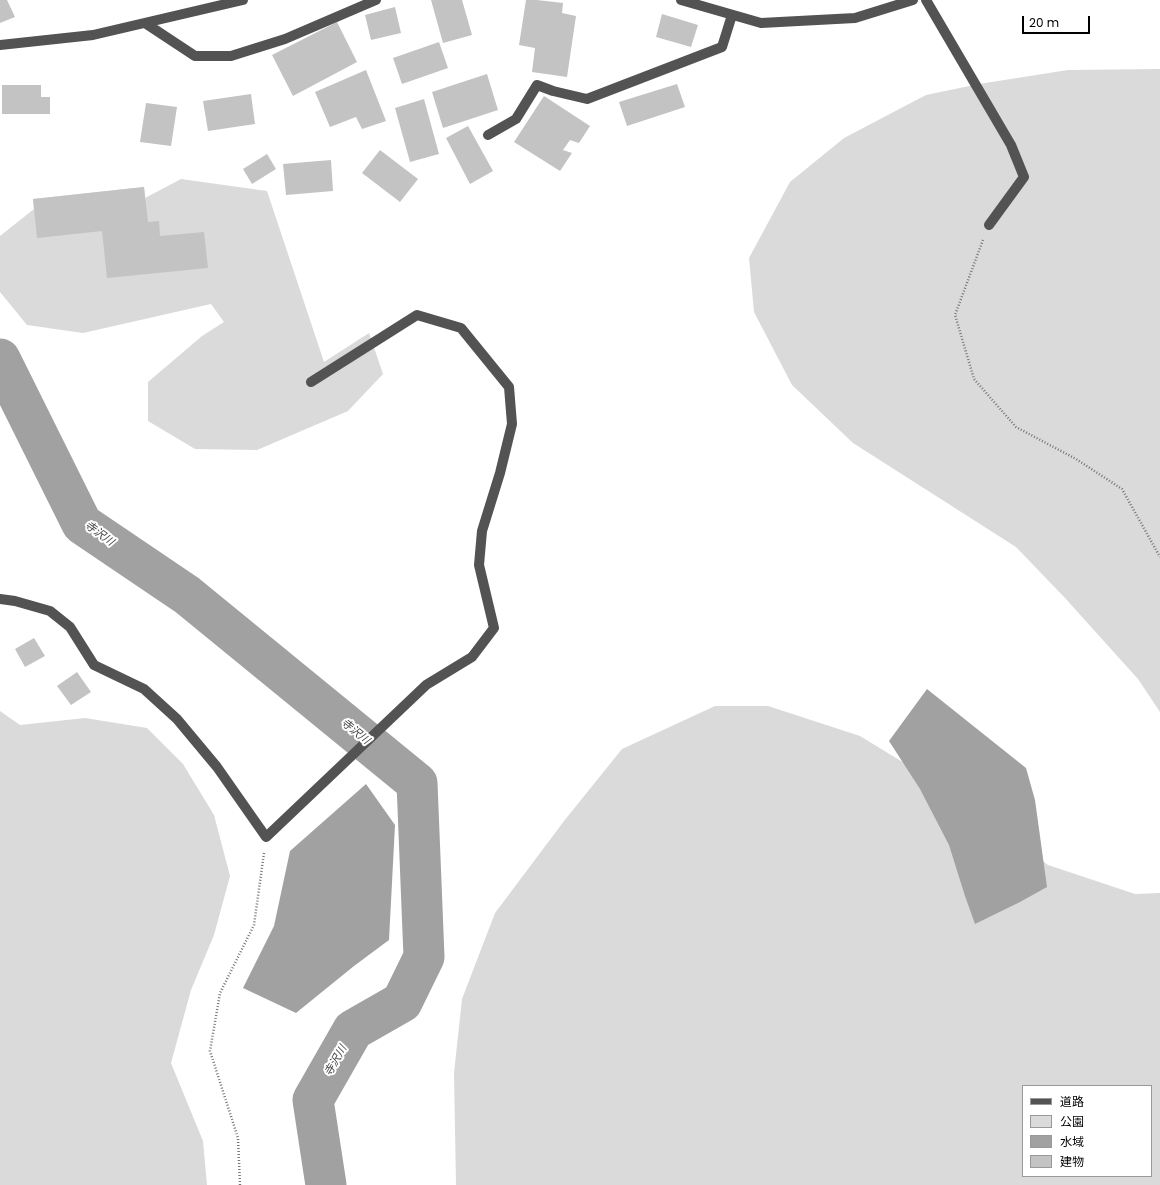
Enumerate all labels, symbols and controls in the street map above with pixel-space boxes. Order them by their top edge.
scale bar [1024,8,1092,34]
text: 20 m [1029,14,1059,31]
water label: 寺沢川 [82,519,116,549]
water label: 寺沢川 [338,716,372,748]
water label: 寺沢川 [322,1043,350,1079]
legend [1022,1085,1152,1177]
text: 道路 [1060,1093,1084,1110]
text: 公園 [1060,1113,1084,1130]
text: 水域 [1060,1133,1084,1150]
text: 建物 [1060,1153,1084,1170]

